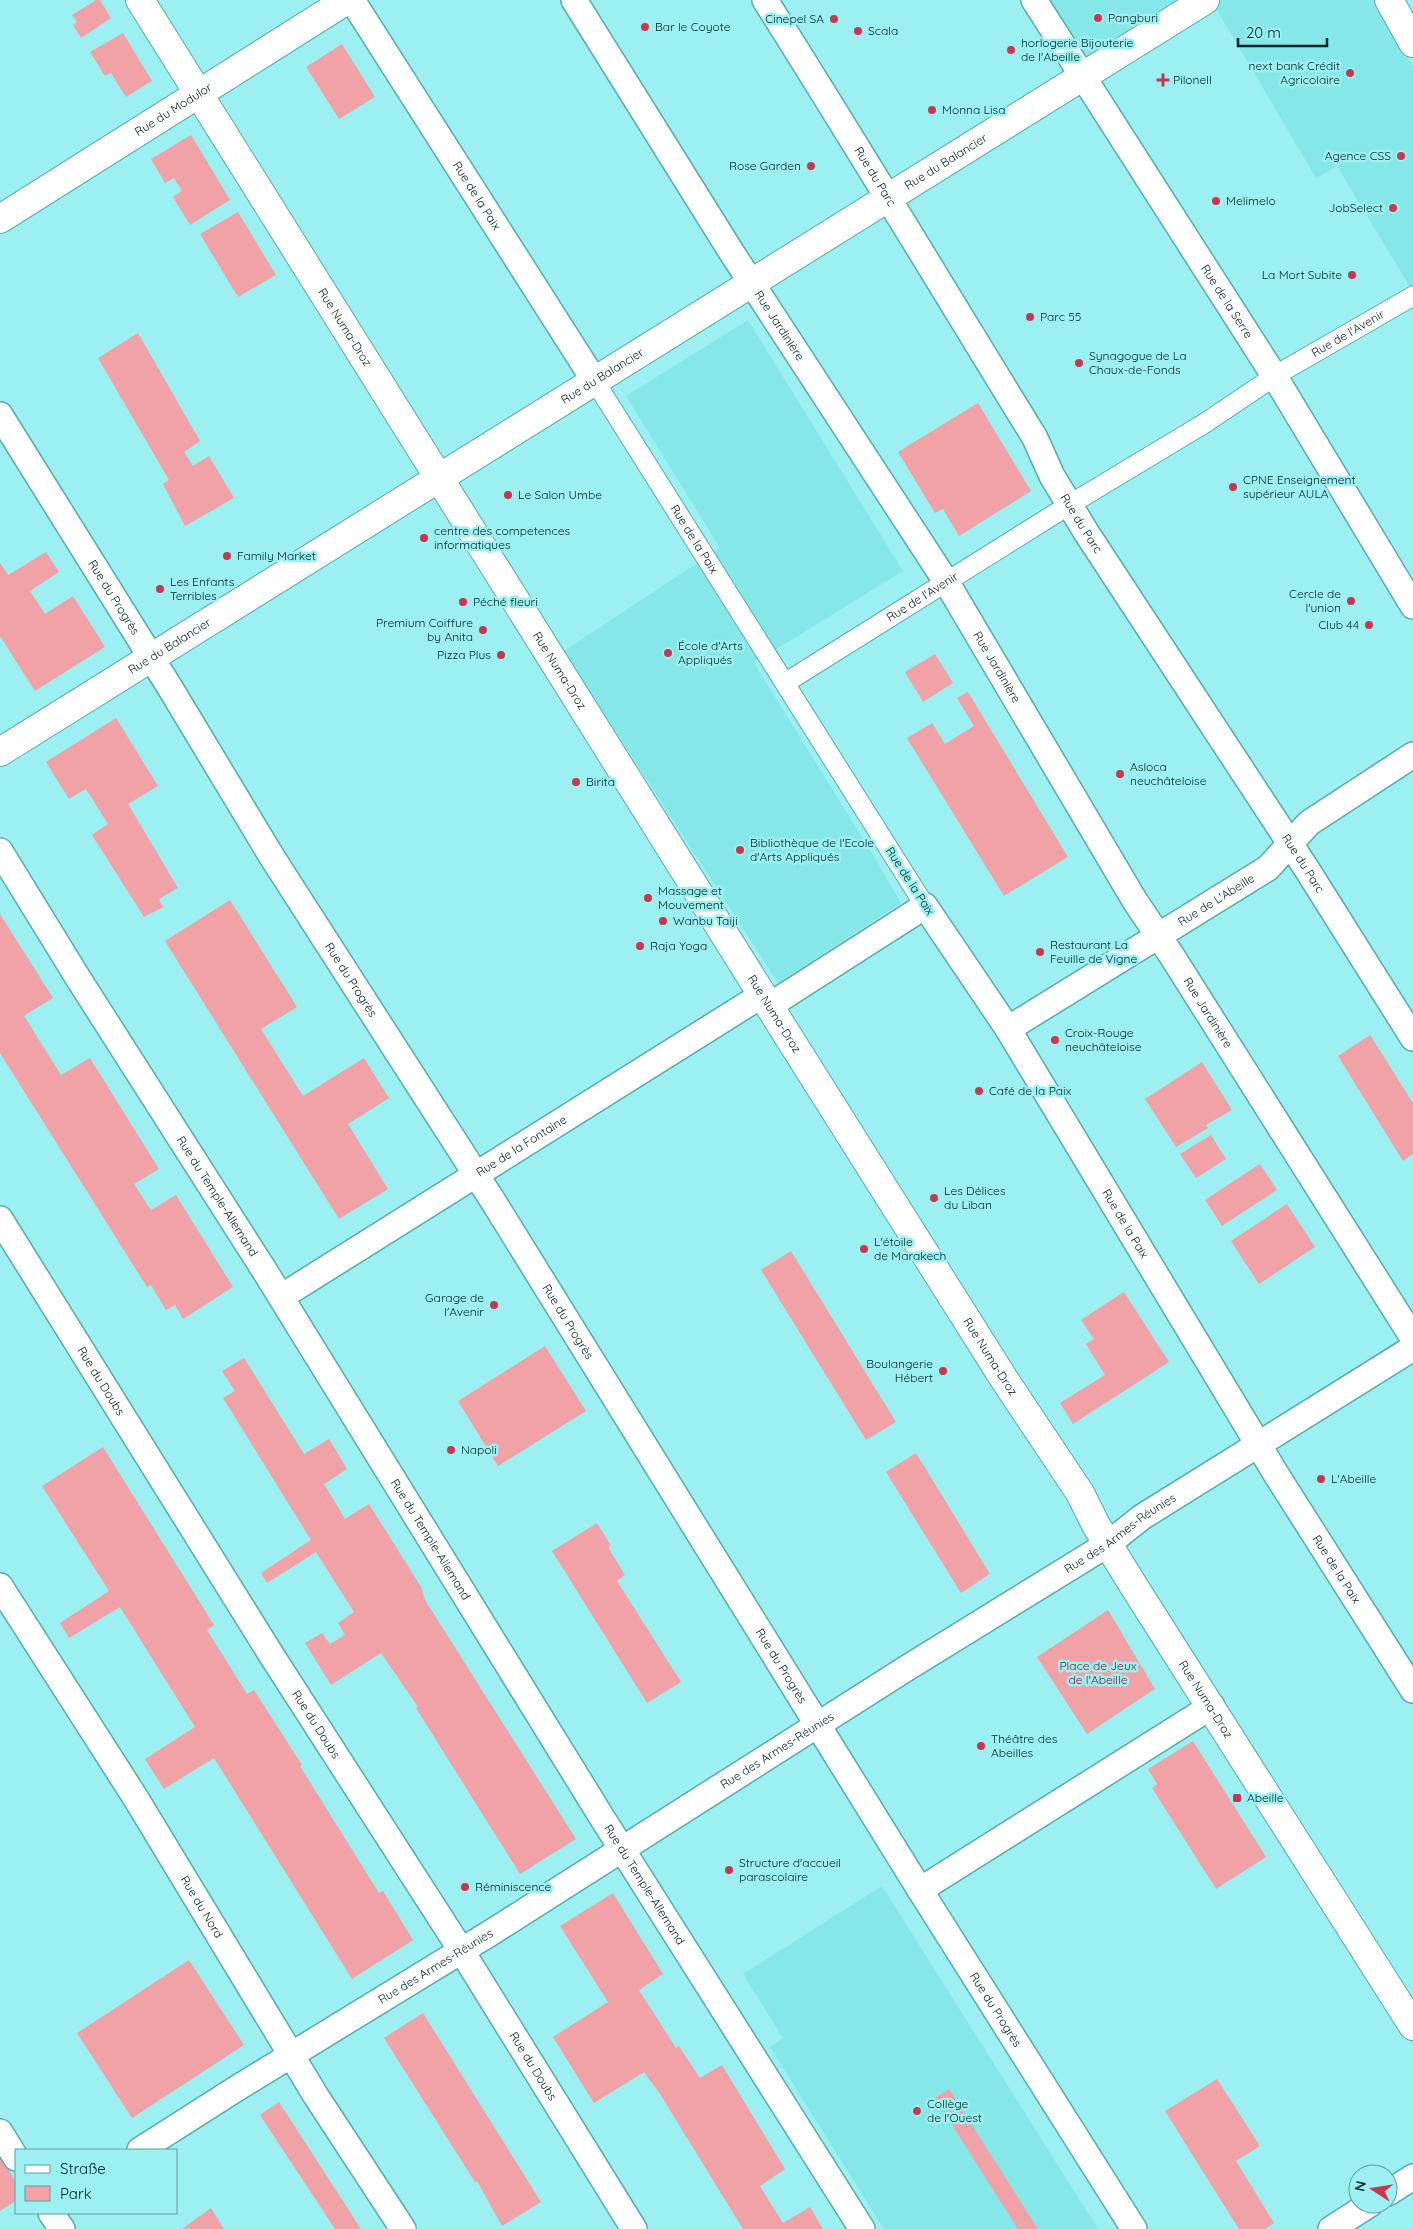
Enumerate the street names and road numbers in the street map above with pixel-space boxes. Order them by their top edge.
street label: Rue du Modulor [132,79,215,139]
street label: Rue du Balancier [902,130,990,193]
street label: Rue du Parc [851,144,899,209]
street label: Rue de la Paix [450,158,504,233]
street label: Rue de la Serre [1198,262,1257,341]
street label: Rue Numa-Droz [315,285,375,369]
street label: Rue Jardinière [751,288,808,363]
street label: Rue de l'Avenir [1308,306,1387,360]
street label: Rue du Balancier [558,344,647,407]
street label: Rue du Parc [1058,491,1106,556]
street label: Rue de la Paix [667,502,722,576]
street label: Rue du Progrès [85,557,143,638]
street label: Rue de l'Avenir [883,568,961,625]
street label: Rue du Balancier [125,614,214,677]
street label: Rue Jardinière [970,628,1024,706]
street label: Rue Numa-Droz [530,629,590,712]
street label: Rue du Parc [1279,831,1328,896]
street label: Rue de la Paix [883,844,938,918]
street label: Rue de L'Abeille [1175,870,1257,929]
street label: Rue du Progrès [322,940,381,1020]
street label: Rue Numa-Droz [745,972,805,1056]
street label: Rue Jardinière [1180,974,1236,1051]
street label: Rue de la Fontaine [473,1111,569,1180]
street label: Rue du Temple-Allemand [174,1133,261,1259]
street label: Rue de la Paix [1099,1186,1152,1261]
street label: Rue du Progrès [539,1281,597,1362]
street label: Rue Numa-Droz [960,1315,1021,1398]
street label: Rue du Doubs [74,1344,129,1418]
street label: Rue du Temple-Allemand [388,1476,474,1603]
street label: Rue des Armes-Réunies [1061,1490,1179,1576]
street label: Rue de la Paix [1310,1532,1364,1606]
street label: Rue du Progrès [753,1626,811,1706]
street label: Rue Numa-Droz [1176,1657,1236,1741]
street label: Rue du Doubs [289,1687,344,1761]
street label: Rue des Armes-Réunies [717,1708,837,1792]
street label: Rue du Temple-Allemand [601,1821,688,1947]
street label: Rue du Nord [177,1873,227,1941]
street label: Rue des Armes-Réunies [375,1925,496,2007]
street label: Rue du Progrès [967,1969,1025,2050]
street label: Rue du Doubs [507,2029,561,2103]

